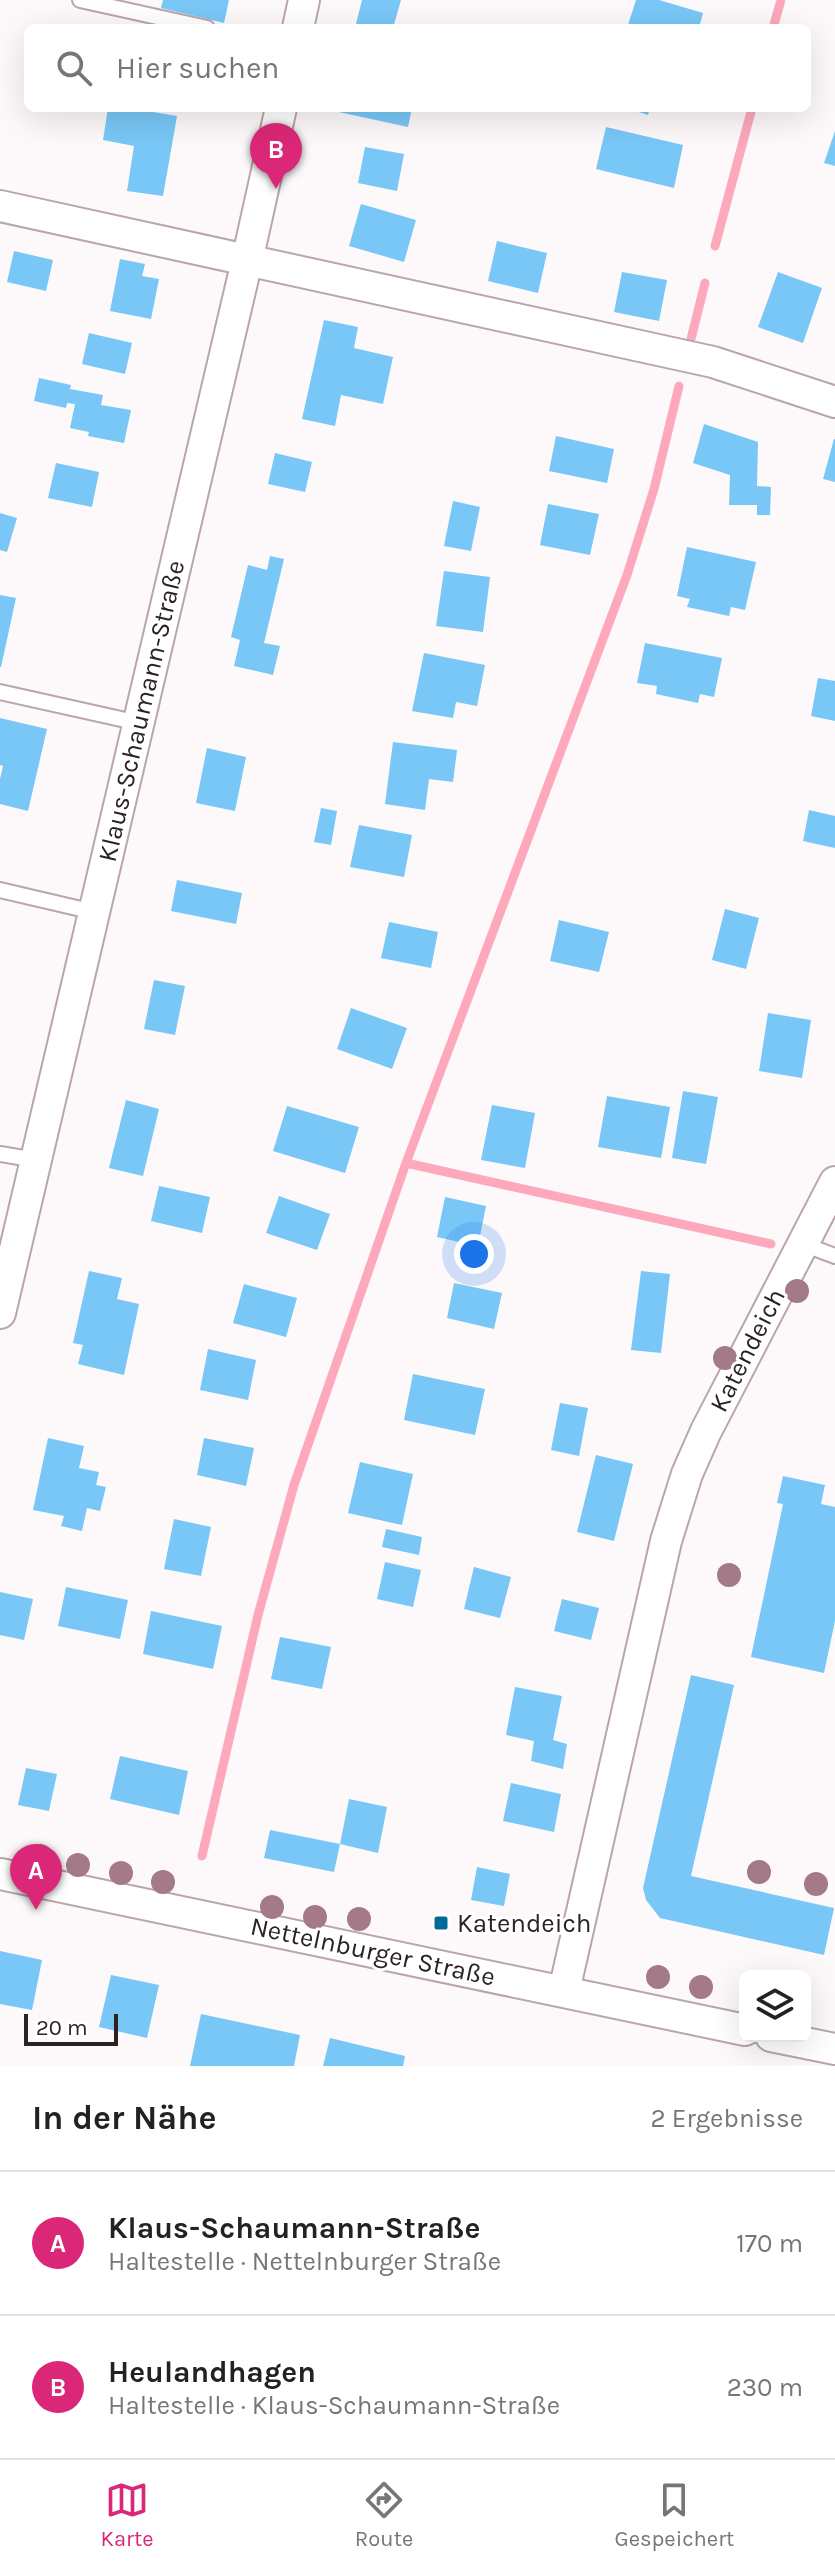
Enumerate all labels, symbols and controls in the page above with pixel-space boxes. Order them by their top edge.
search box [24,24,811,112]
icon: search [52,46,96,90]
text: Hier suchen [116,50,279,86]
pin: B [250,123,302,189]
street label: Klaus-Schaumann-Straße [92,557,191,865]
your location [454,1234,494,1274]
street label: Katendeich [703,1283,792,1417]
pin: A [10,1844,62,1910]
place label: Katendeich [457,1908,592,1939]
street label: Nettelnburger Straße [248,1910,498,1993]
marker: Katendeich [432,1914,450,1932]
map controls [739,1970,811,2042]
button: layers [739,1970,811,2042]
scale bar [24,2010,118,2046]
text: 20 m [36,2015,88,2041]
text: In der Nähe [32,2098,216,2138]
text: 2 Ergebnisse [651,2103,803,2134]
text: Klaus-Schaumann-Straße [108,2210,480,2246]
text: A [50,2228,66,2259]
text: 170 m [736,2228,803,2259]
text: Haltestelle · Nettelnburger Straße [108,2246,501,2277]
text: Heulandhagen [108,2354,316,2390]
text: B [50,2372,66,2403]
text: 230 m [727,2372,803,2403]
text: Haltestelle · Klaus-Schaumann-Straße [108,2390,560,2421]
tab: Karte [101,2478,154,2552]
tab: Route [355,2478,413,2552]
tab: Gespeichert [614,2478,734,2552]

